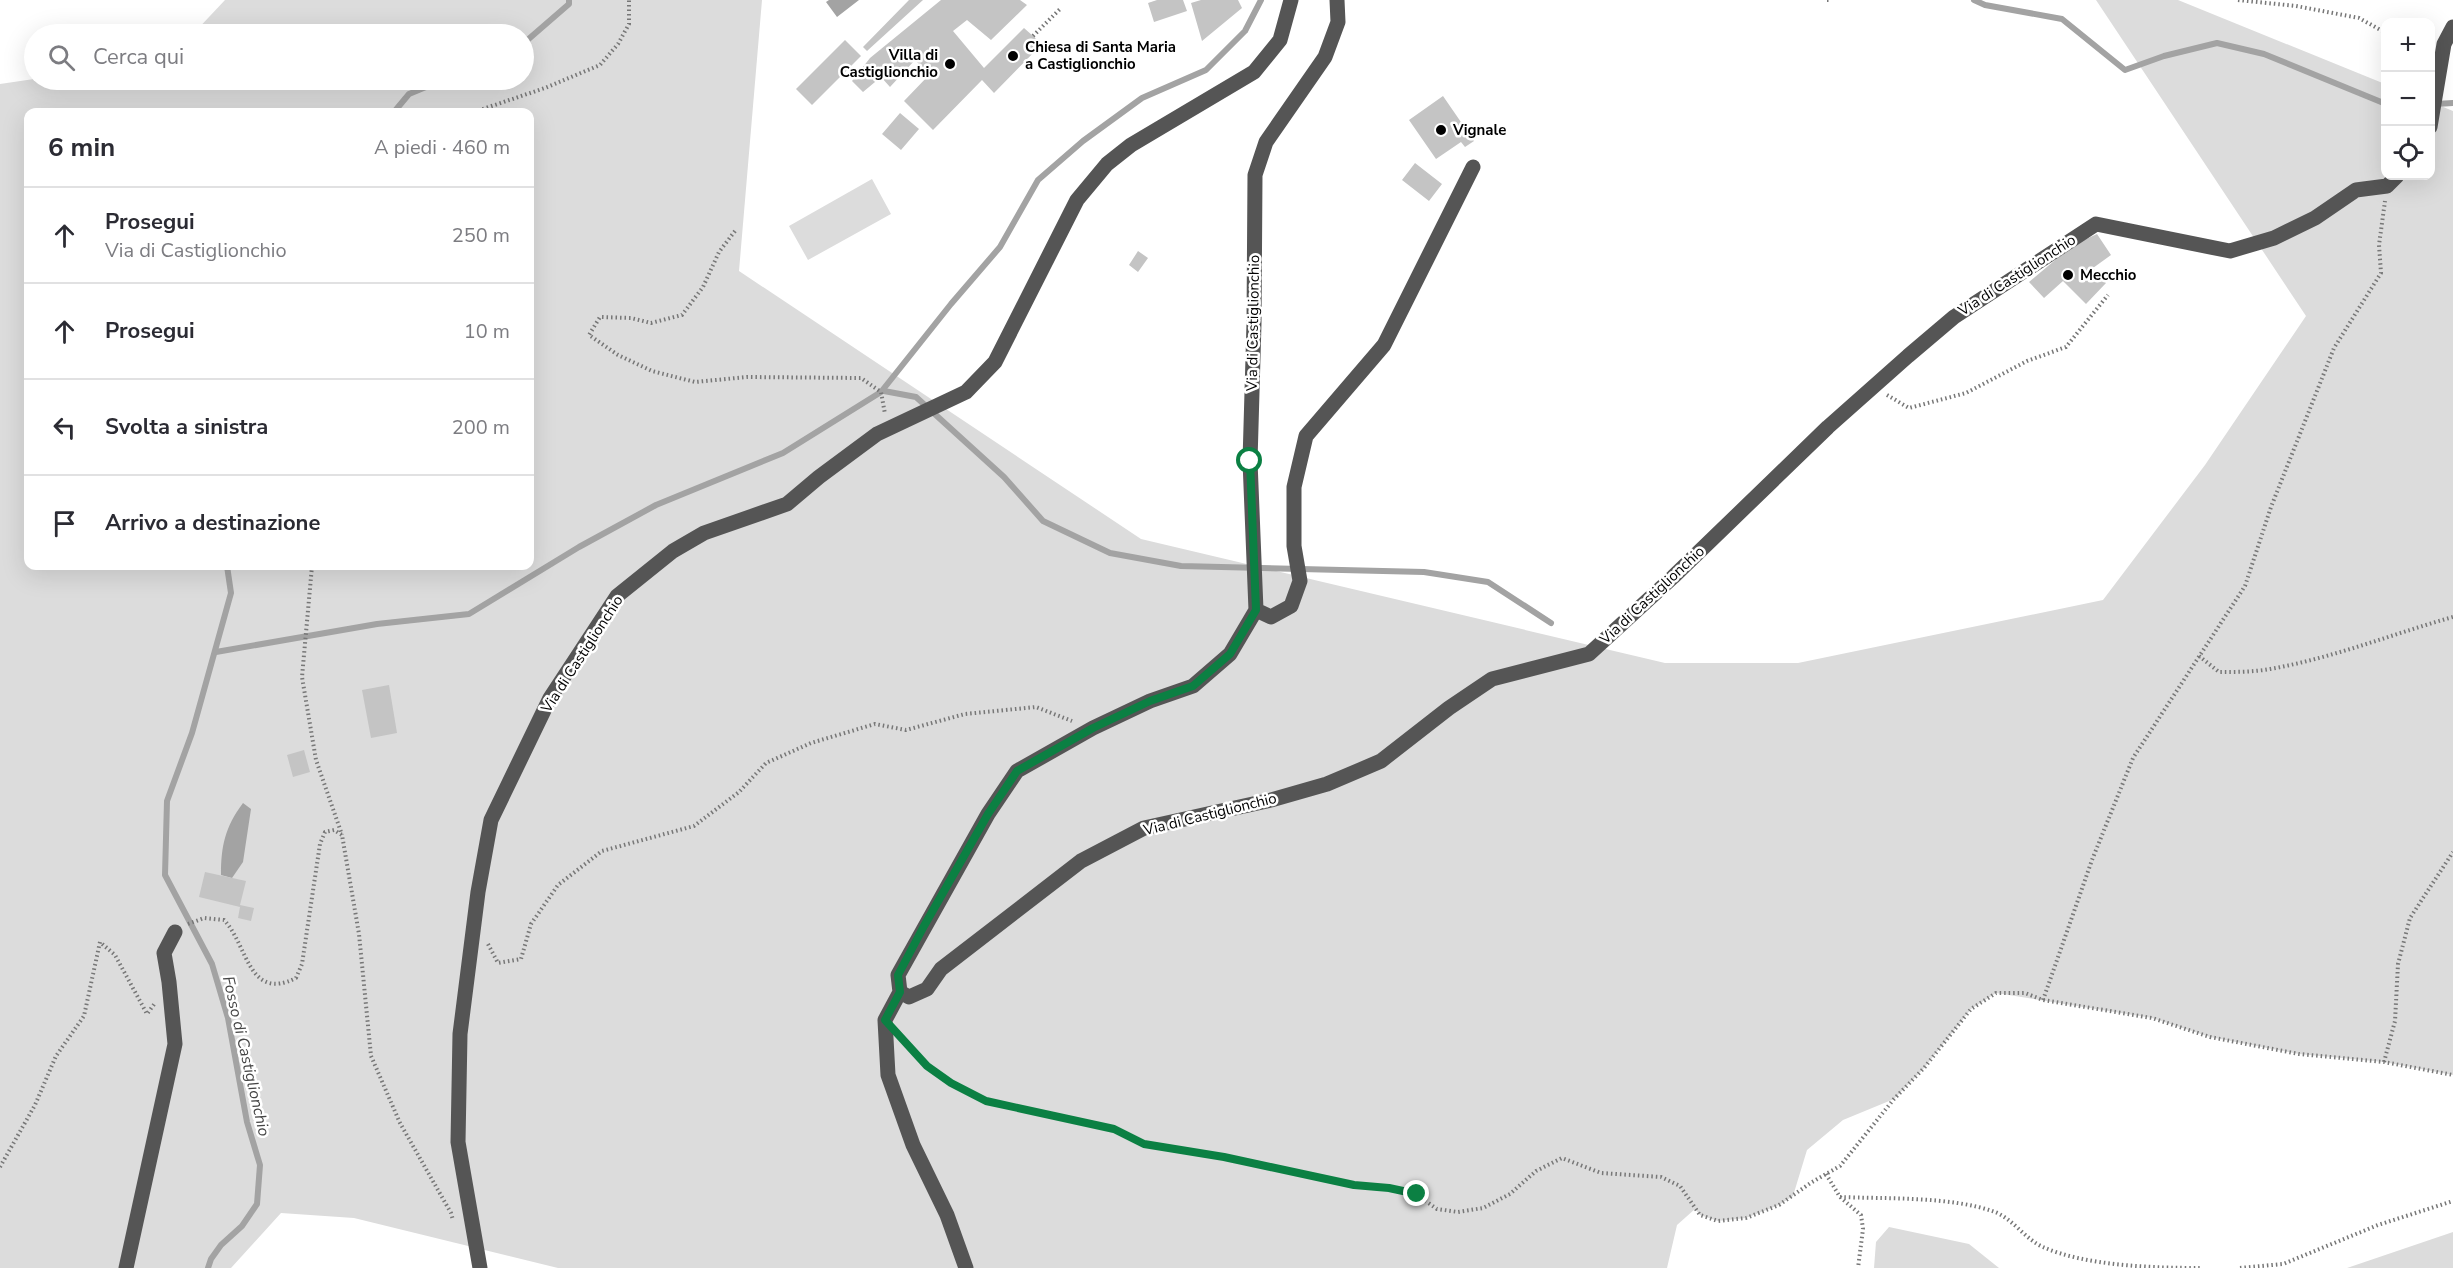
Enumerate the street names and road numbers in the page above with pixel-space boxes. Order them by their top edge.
street label: Via di Castiglionchio [1954,230,2080,321]
street label: Via di Castiglionchio [1242,255,1264,392]
street label: Via di Castiglionchio [1595,541,1709,649]
street label: Via di Castiglionchio [536,591,627,717]
street label: Via di Castiglionchio [1141,788,1279,840]

